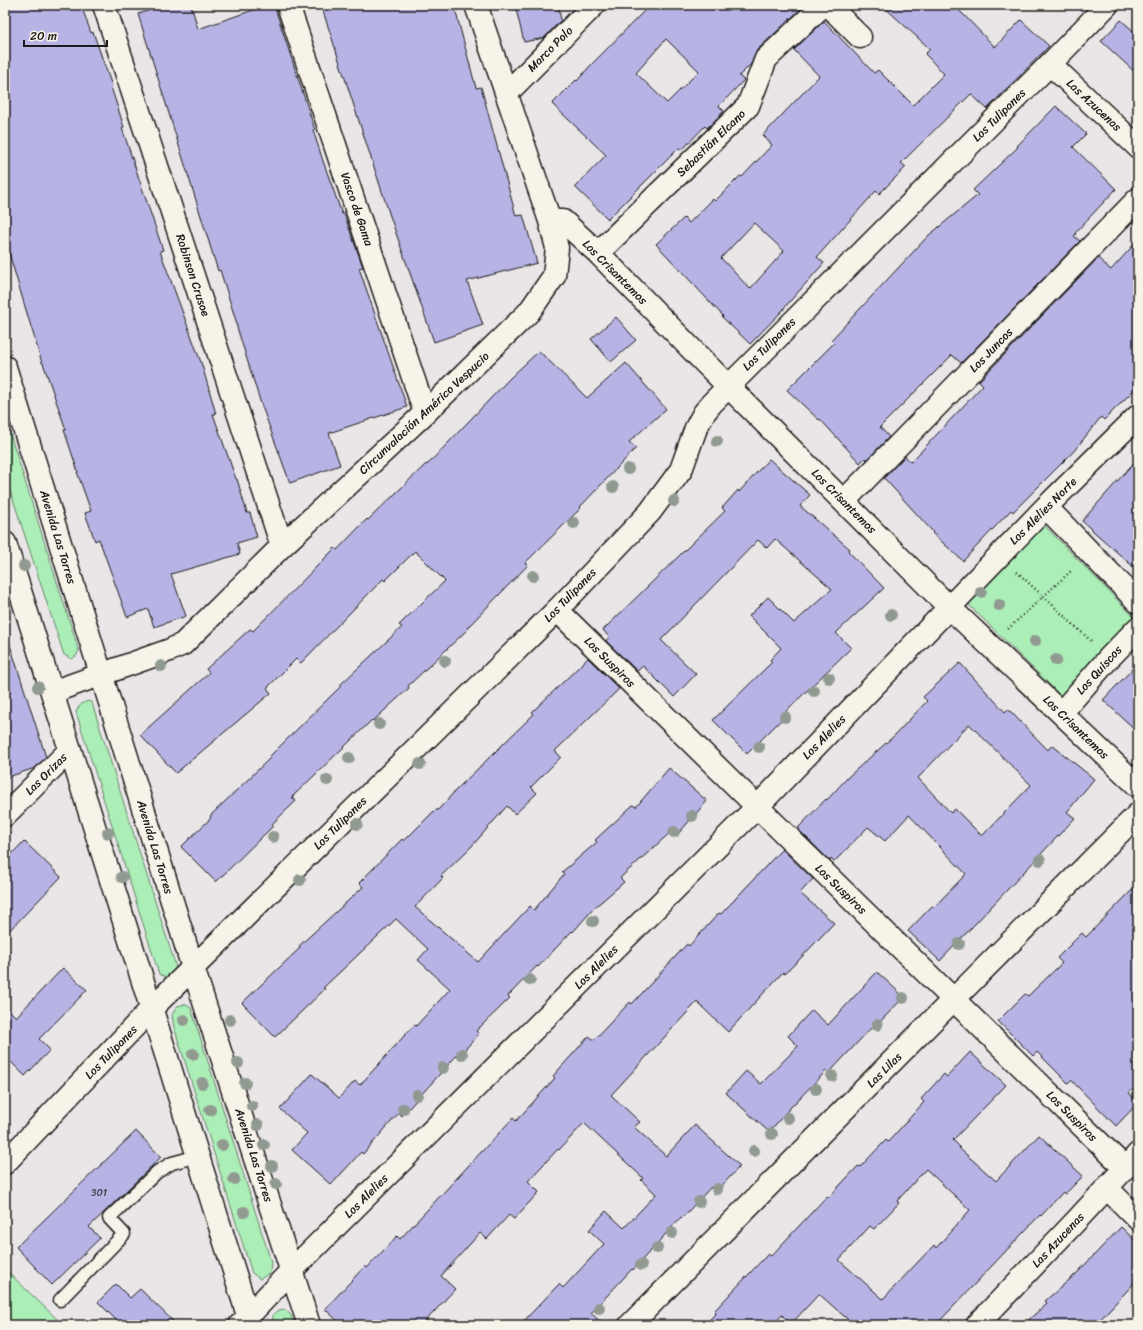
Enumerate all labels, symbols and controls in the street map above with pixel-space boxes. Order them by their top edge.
street label: Marco Polo [522,21,578,77]
scale bar [24,22,107,48]
text: 20 m [30,25,57,47]
street label: Las Azucenas [1061,73,1127,137]
street label: Los Tulipanes [967,82,1032,147]
street label: Sebastián Elcano [671,104,751,182]
street label: Vasco de Gama [334,169,380,250]
street label: Robinson Crusoe [169,231,217,319]
street label: Los Crisantemos [577,234,653,310]
street label: Los Tulipanes [737,311,802,376]
street label: Los Juncos [964,322,1019,378]
street label: Circunvalación Américo Vespucio [353,346,495,480]
street label: Los Crisantemos [806,463,882,539]
street label: Los Alelies Norte [1004,472,1082,550]
street label: Avenida Las Torres [33,486,83,587]
street label: Los Tulipanes [538,562,602,628]
street label: Los Suspiros [579,631,641,693]
street label: Los Quiscos [1070,640,1128,700]
street label: Los Crisantemos [1038,689,1115,765]
street label: Los Alelies [797,709,852,765]
street label: Las Orizas [19,747,73,801]
street label: Los Tulipanes [308,790,373,855]
street label: Avenida Las Torres [130,796,180,897]
street label: Los Suspiros [810,858,873,920]
street label: Los Alelies [568,939,624,995]
street label: Los Tulipanes [79,1019,143,1085]
street label: Las Lilas [861,1047,907,1093]
street label: Los Suspiros [1041,1085,1103,1147]
street label: Avenida Las Torres [228,1104,280,1205]
street label: Los Alelies [338,1168,394,1224]
house number: 301 [91,1184,107,1202]
street label: Las Azucenas [1026,1207,1090,1273]

